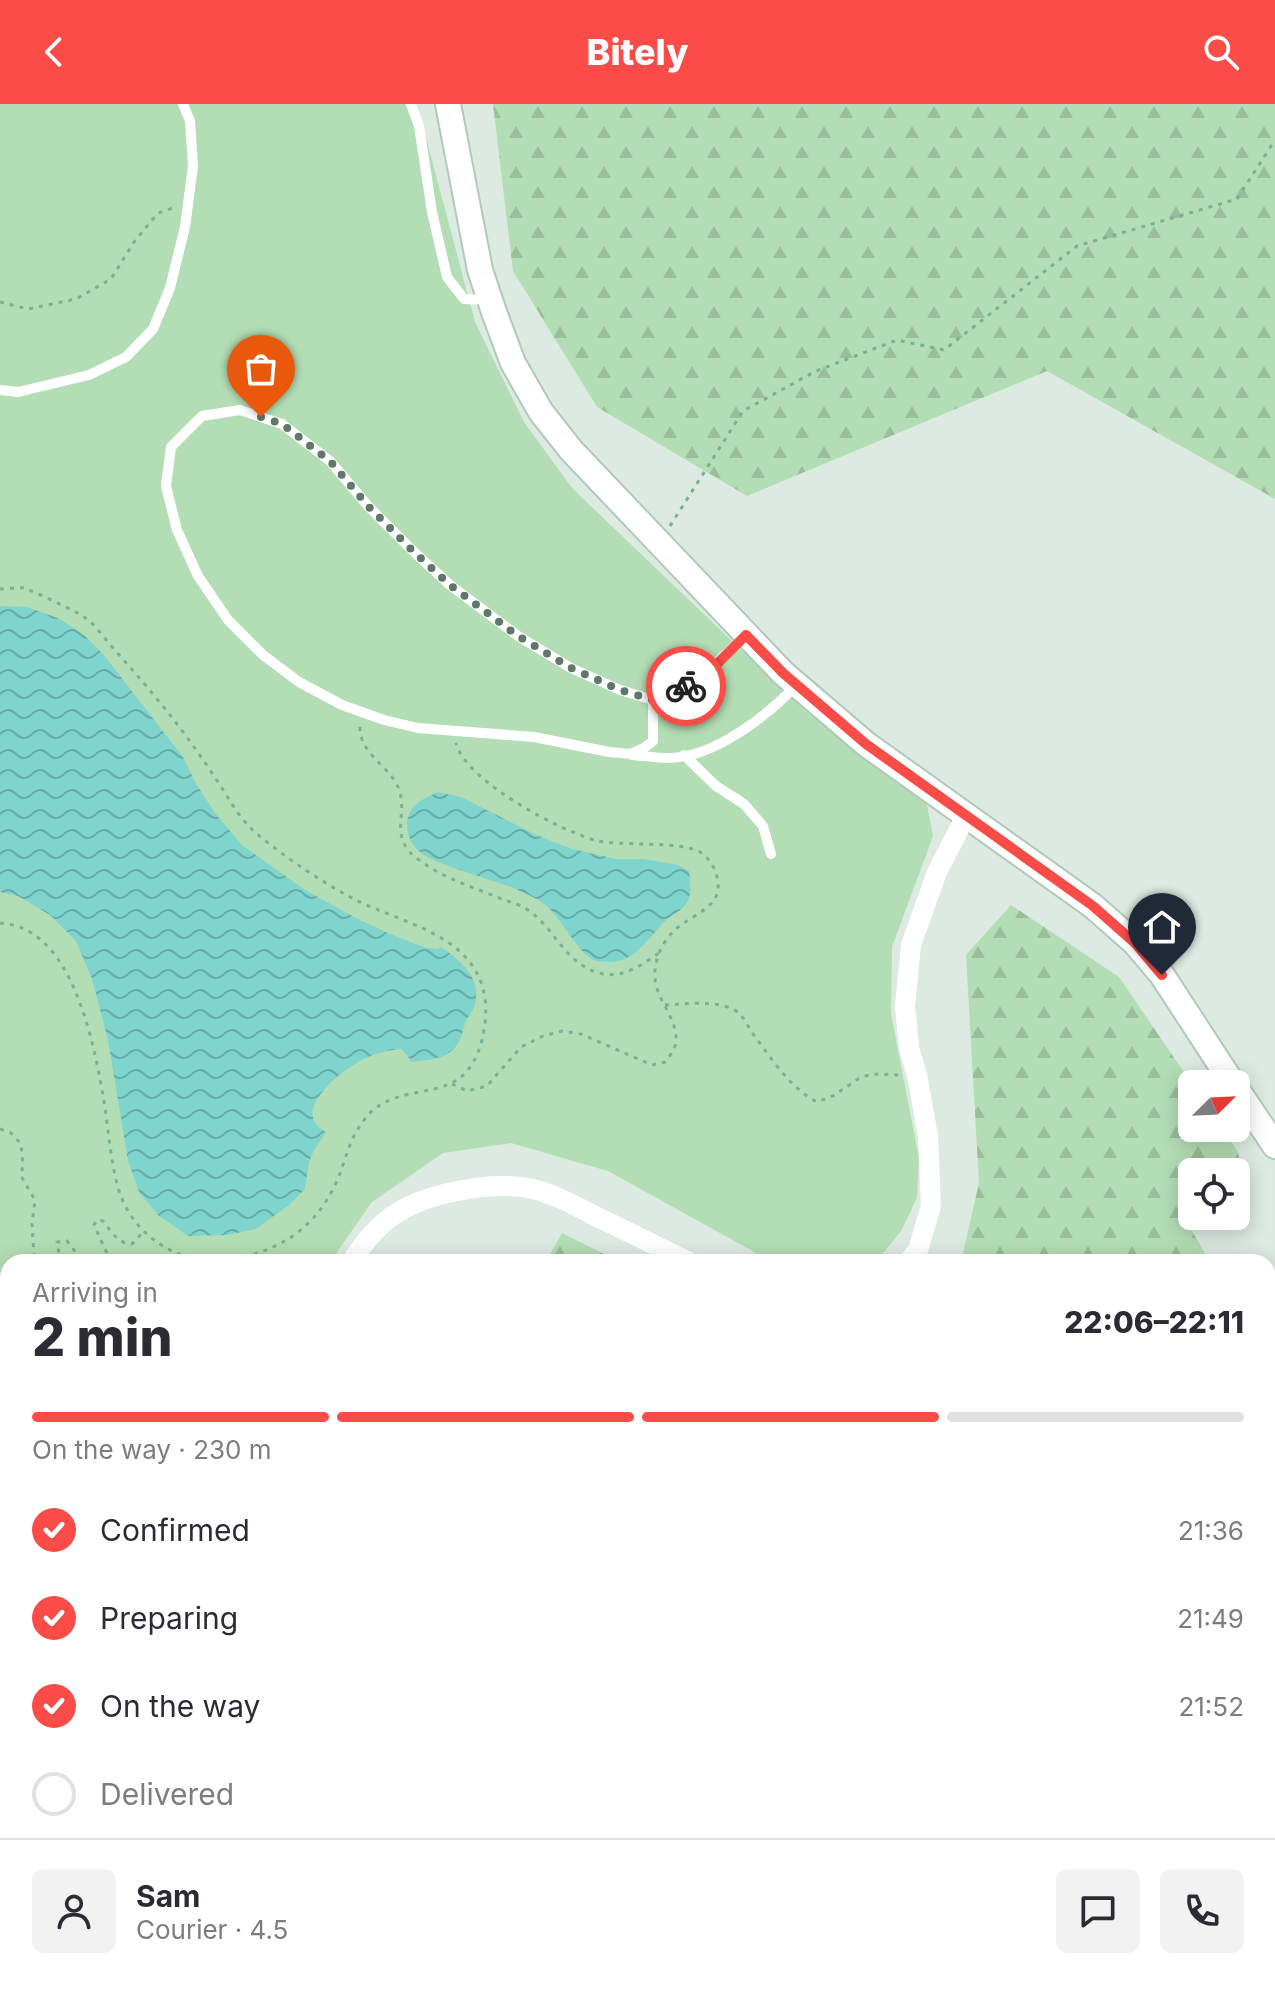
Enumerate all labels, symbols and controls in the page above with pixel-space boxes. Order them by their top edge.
icon: back [32,30,76,74]
text: Bitely [586,30,689,74]
icon: search [1199,30,1243,74]
pin [227,335,295,417]
icon: bag [239,347,283,391]
courier [646,646,726,726]
icon: bike [664,664,708,708]
pin [1128,893,1196,975]
icon: home [1140,905,1184,949]
north arrow [1178,1070,1250,1142]
map controls [1178,1070,1250,1230]
button: locate [1178,1158,1250,1230]
text: Arriving in [32,1277,158,1308]
text: 22:06–22:11 [1064,1304,1244,1340]
text: 2 min [32,1306,173,1369]
text: On the way · 230 m [32,1434,272,1465]
icon: check [32,1508,76,1552]
text: Confirmed [100,1512,250,1548]
text: 21:36 [1178,1515,1244,1546]
icon: check [32,1596,76,1640]
text: Preparing [100,1600,238,1636]
text: 21:49 [1177,1603,1244,1634]
icon: check [32,1684,76,1728]
text: On the way [100,1688,260,1724]
text: 21:52 [1178,1691,1244,1722]
text: Delivered [100,1776,234,1812]
button: person [32,1869,116,1953]
button: chat [1056,1869,1140,1953]
button: phone [1160,1869,1244,1953]
text: Sam [136,1878,200,1914]
text: Courier · 4.5 [136,1914,288,1945]

